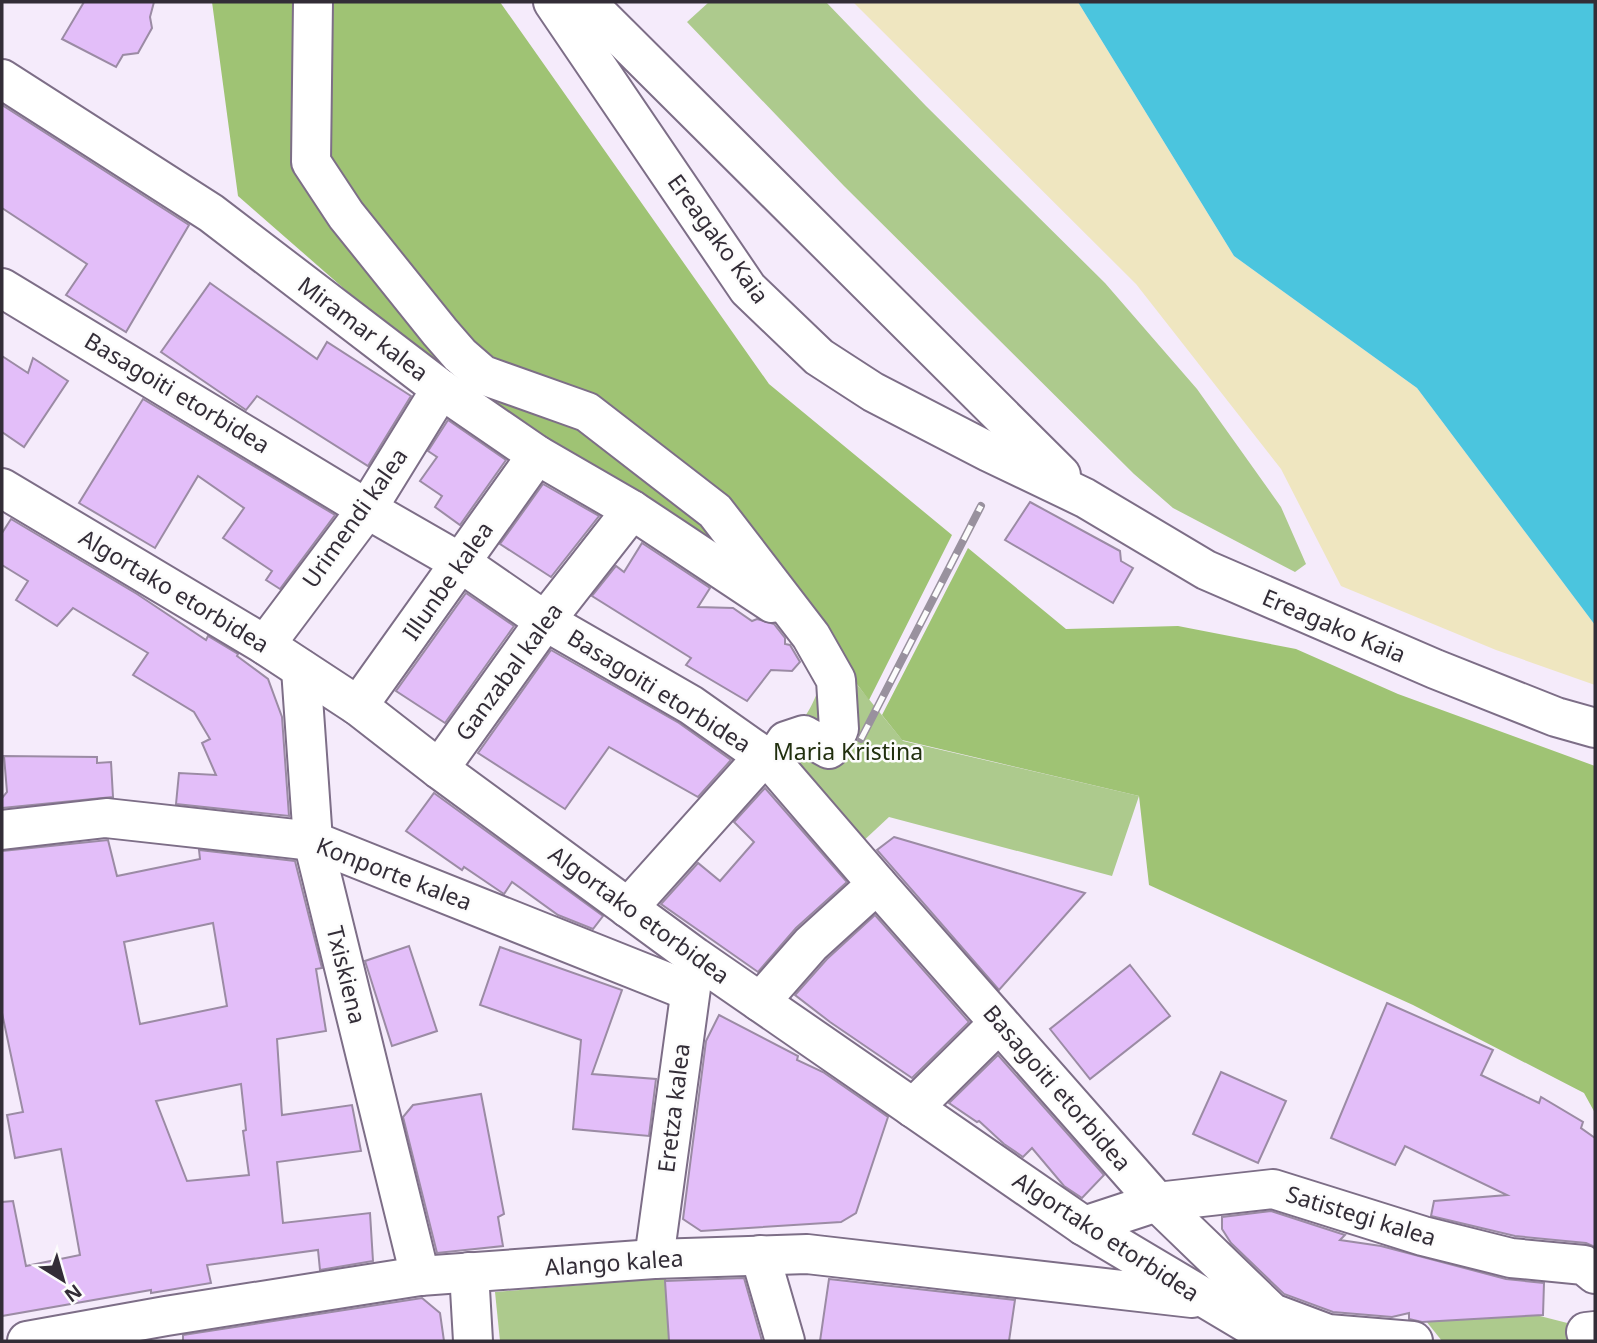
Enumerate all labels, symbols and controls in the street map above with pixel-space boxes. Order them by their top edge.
street label: Ereagako Kaia [661,167,777,310]
street label: Miramar kalea [292,269,435,388]
street label: Basagoiti etorbidea [79,324,276,460]
street label: Urimendi kalea [294,441,414,594]
street label: Illunbe kalea [394,515,500,646]
street label: Algortako etorbidea [74,521,275,660]
street label: Ereagako Kaia [1258,580,1411,670]
street label: Ganzabal kalea [447,596,569,747]
street label: Basagoiti etorbidea [562,621,757,760]
park label: Maria Kristina [773,735,923,767]
street label: Konporte kalea [312,829,477,917]
street label: Algortako etorbidea [543,838,737,991]
street label: Txiskiena [319,922,375,1027]
street label: Basagoiti etorbidea [977,997,1139,1177]
street label: Eretza kalea [649,1042,697,1174]
street label: Algortako etorbidea [1007,1164,1206,1309]
street label: Satistegi kalea [1282,1177,1440,1253]
street label: Alango kalea [544,1241,684,1283]
north arrow [28,1245,98,1315]
text: N [59,1279,87,1309]

